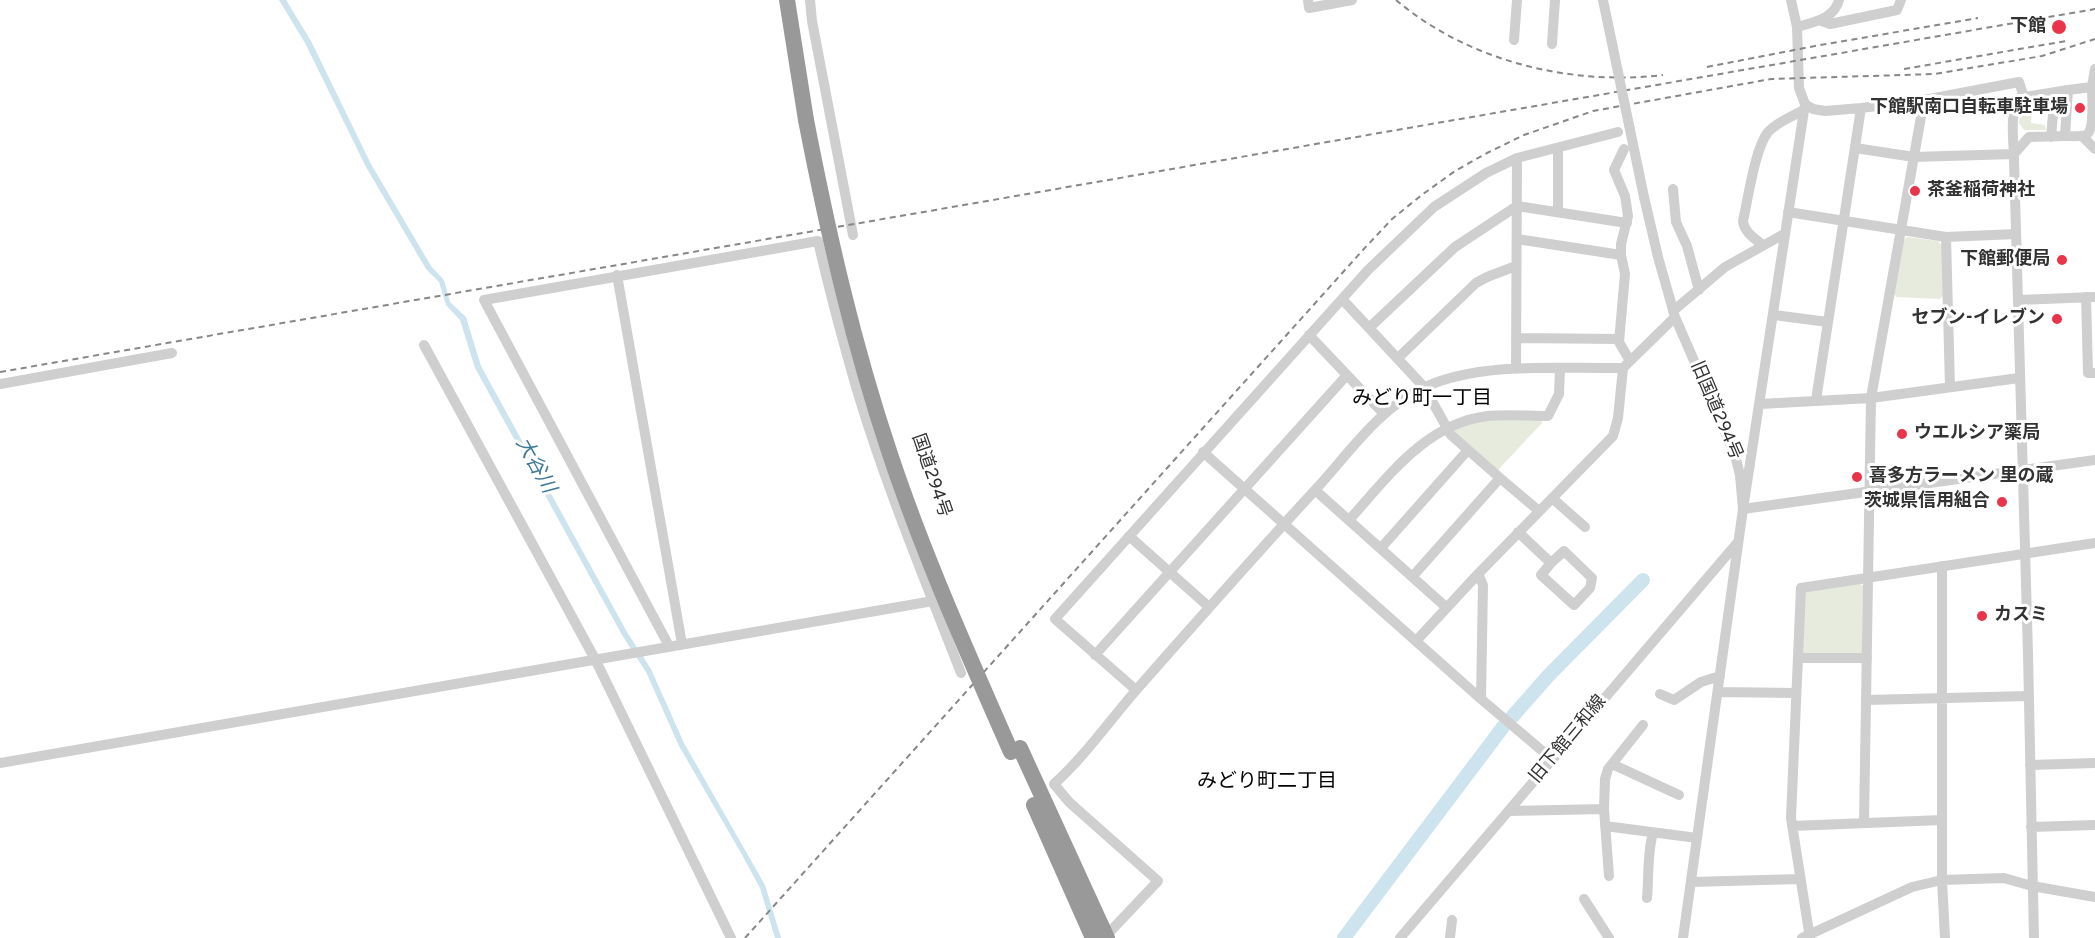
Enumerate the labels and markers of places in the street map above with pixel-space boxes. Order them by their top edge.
place label: 下館 [2010,16,2046,38]
marker: 下館 [2050,18,2068,36]
place label: 下館駅南口自転車駐車場 [1870,97,2068,119]
marker: 下館駅南口自転車駐車場 [2073,101,2087,115]
place label: 茶釜稲荷神社 [1927,180,2035,202]
marker: 茶釜稲荷神社 [1908,184,1922,198]
place label: 下館郵便局 [1960,249,2050,271]
marker: 下館郵便局 [2055,253,2069,267]
place label: セブン-イレブン [1912,308,2045,330]
marker: セブン-イレブン [2050,312,2064,326]
place label: ウエルシア薬局 [1914,423,2040,445]
marker: ウエルシア薬局 [1895,427,1909,441]
place label: 喜多方ラーメン 里の蔵 [1869,466,2053,488]
marker: 喜多方ラーメン 里の蔵 [1850,470,1864,484]
place label: 茨城県信用組合 [1864,491,1990,513]
marker: 茨城県信用組合 [1995,495,2009,509]
place label: カスミ [1994,605,2048,627]
marker: カスミ [1975,609,1989,623]

